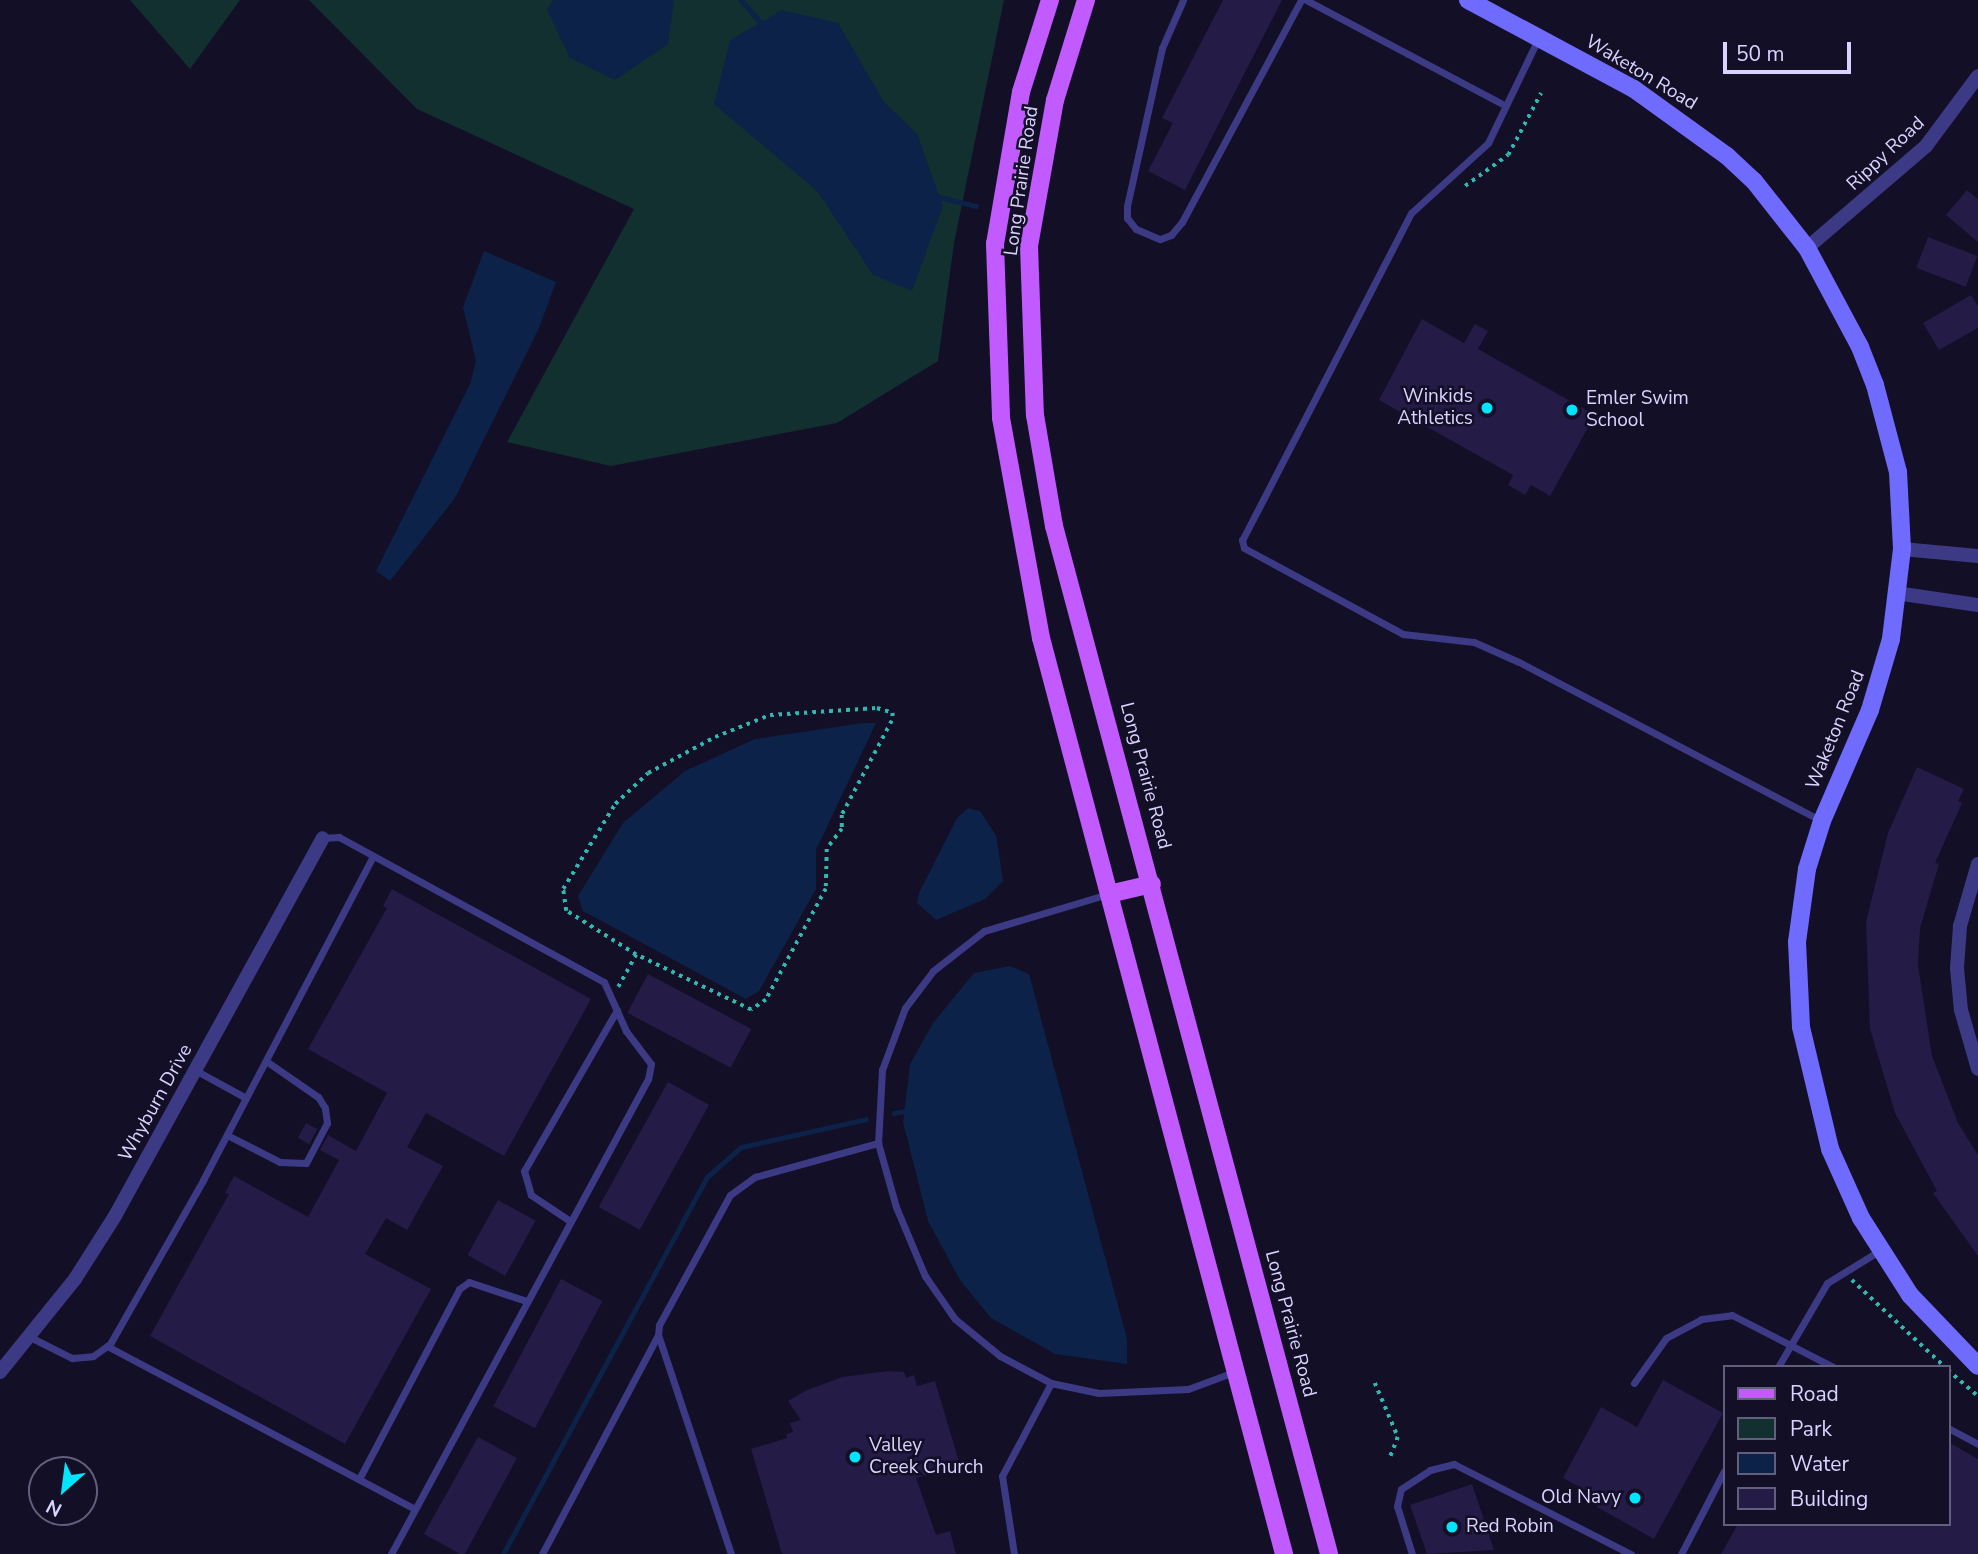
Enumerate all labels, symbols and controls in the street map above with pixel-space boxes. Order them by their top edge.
scale bar [1726,28,1854,72]
street label: Waketon Road [1581,31,1701,115]
text: 50 m [1736,40,1785,68]
street label: Long Prairie Road [1000,105,1044,257]
street label: Rippy Road [1842,112,1930,196]
place label: Winkids Athletics [1397,386,1473,430]
place label: Emler Swim School [1586,388,1689,432]
marker: Winkids Athletics [1479,400,1495,416]
marker: Emler Swim School [1564,402,1580,418]
street label: Waketon Road [1802,667,1870,793]
street label: Long Prairie Road [1114,700,1176,852]
street label: Whyburn Drive [114,1040,198,1166]
street label: Long Prairie Road [1259,1248,1321,1400]
legend [1722,1365,1950,1526]
text: Road [1790,1380,1839,1408]
text: Park [1790,1415,1832,1443]
place label: Valley Creek Church [869,1435,984,1479]
marker: Valley Creek Church [847,1449,863,1465]
text: Water [1790,1450,1849,1478]
north arrow [28,1456,98,1526]
text: Building [1790,1485,1868,1513]
place label: Old Navy [1541,1487,1621,1509]
marker: Old Navy [1627,1490,1643,1506]
text: N [42,1493,66,1523]
place label: Red Robin [1466,1516,1554,1538]
marker: Red Robin [1444,1519,1460,1535]

